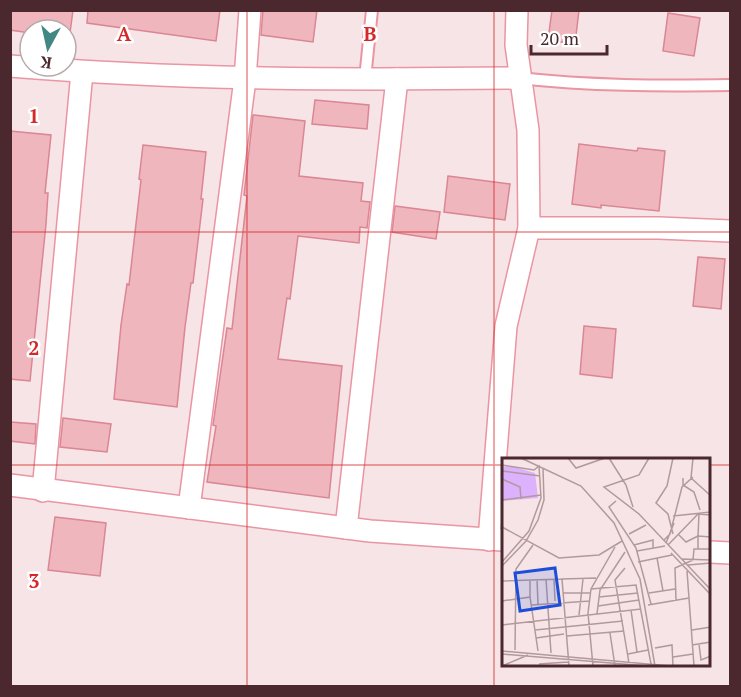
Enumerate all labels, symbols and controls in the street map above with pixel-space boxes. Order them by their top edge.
north arrow [18,18,78,78]
scale bar [531,18,608,56]
text: A [117,20,132,47]
text: B [364,20,377,47]
text: 20 m [540,26,580,50]
text: K [38,51,53,75]
text: 1 [28,102,40,129]
text: 2 [28,334,40,361]
inset map [502,458,711,667]
text: 3 [28,567,40,594]

